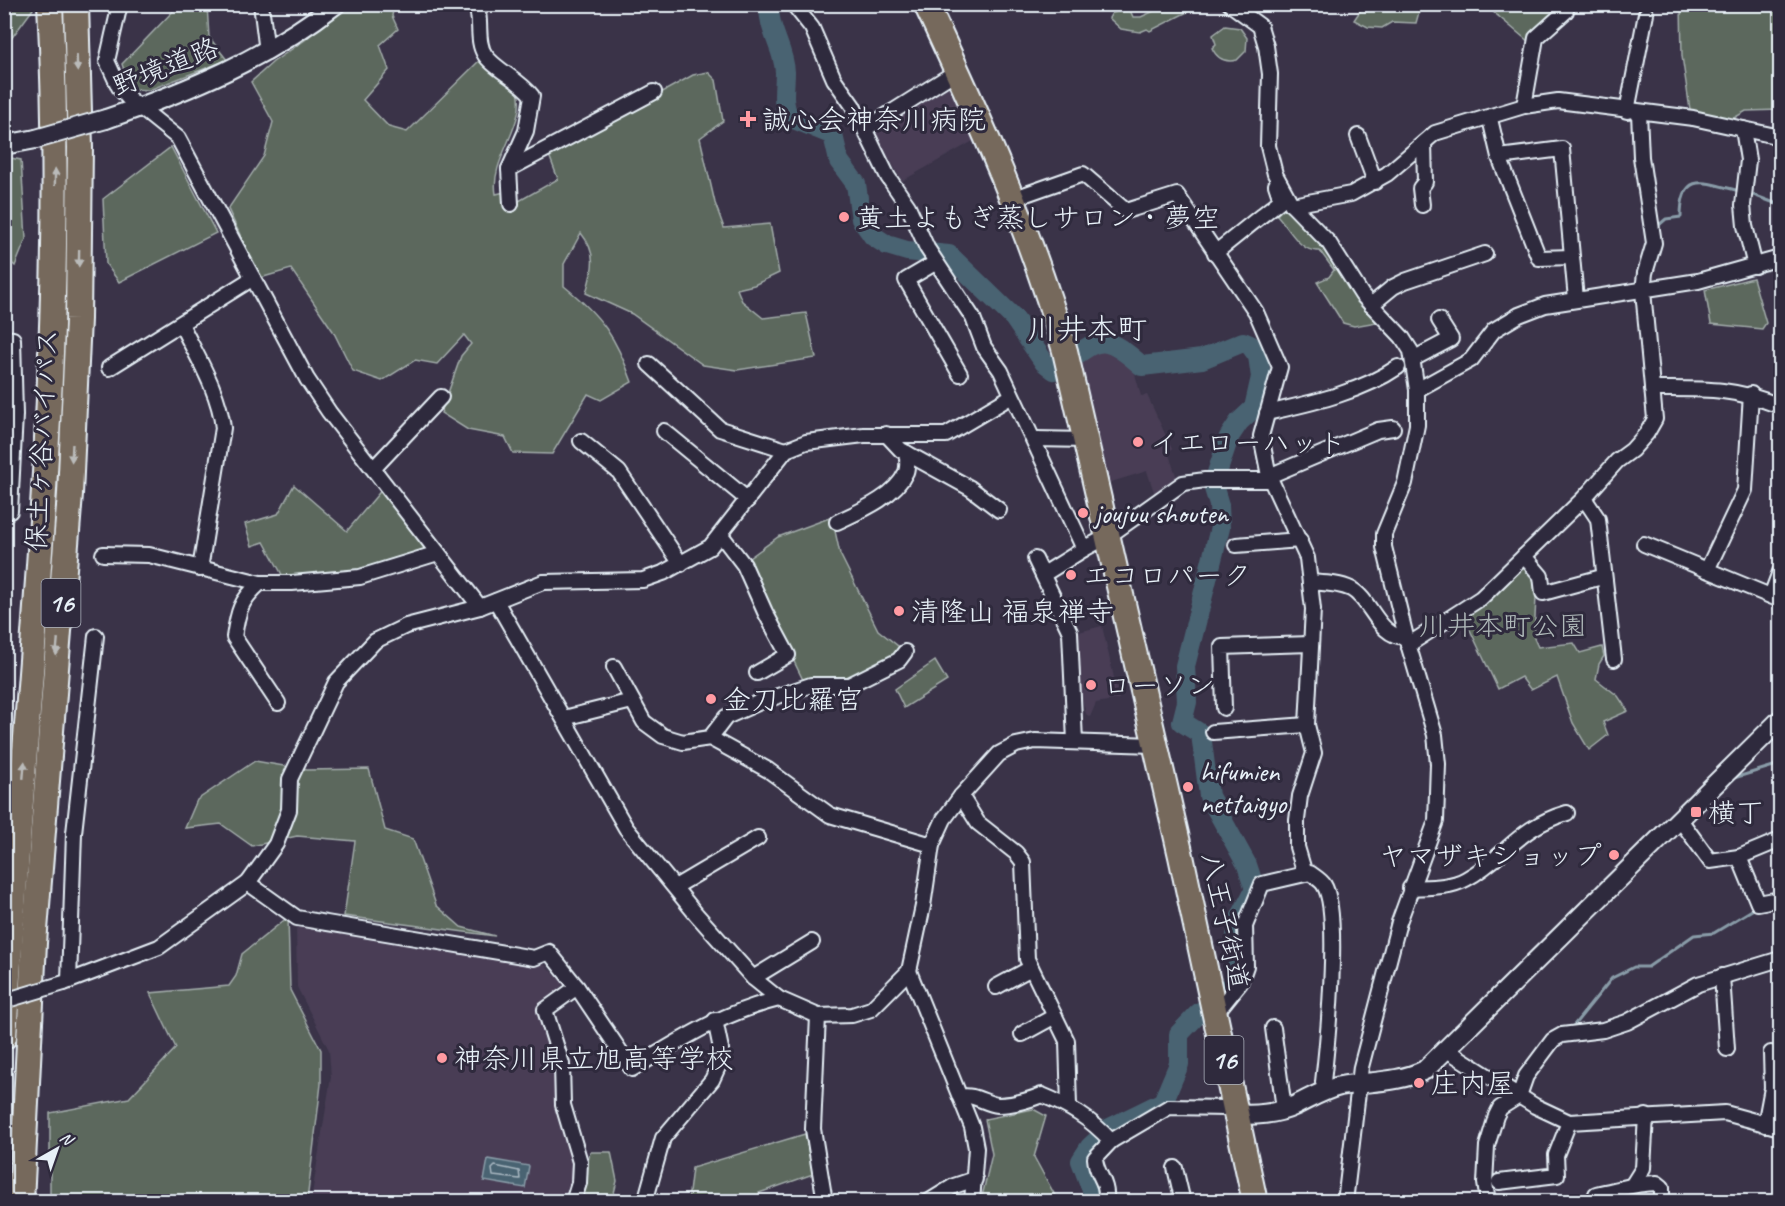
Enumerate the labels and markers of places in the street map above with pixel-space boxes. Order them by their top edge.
place label: 誠心会神奈川病院 [762,102,986,137]
marker: 誠心会神奈川病院 [739,110,757,128]
place label: 黄土よもぎ蒸しサロン・夢空 [856,200,1220,235]
marker: 黄土よもぎ蒸しサロン・夢空 [837,210,851,224]
place label: イエローハット [1150,425,1346,460]
marker: イエローハット [1131,435,1145,449]
place label: joujuu shouten [1092,496,1229,531]
marker: joujuu shouten [1076,506,1090,520]
place label: エコロパーク [1083,558,1251,593]
marker: エコロパーク [1064,568,1078,582]
place label: 清隆山 福泉禅寺 [911,594,1114,629]
marker: 清隆山 福泉禅寺 [892,604,906,618]
place label: ローソン [1103,668,1215,703]
marker: ローソン [1084,678,1098,692]
place label: 金刀比羅宮 [723,682,863,717]
marker: 金刀比羅宮 [704,692,718,706]
place label: hifumien nettaigyo [1200,754,1288,821]
marker: hifumien nettaigyo [1181,780,1195,794]
place label: 横丁 [1708,795,1764,830]
marker: 横丁 [1689,805,1703,819]
place label: ヤマザキショップ [1379,838,1602,873]
marker: ヤマザキショップ [1607,848,1621,862]
place label: 神奈川県立旭高等学校 [454,1041,734,1076]
marker: 神奈川県立旭高等学校 [435,1051,449,1065]
place label: 庄内屋 [1431,1066,1515,1101]
marker: 庄内屋 [1412,1076,1426,1090]

